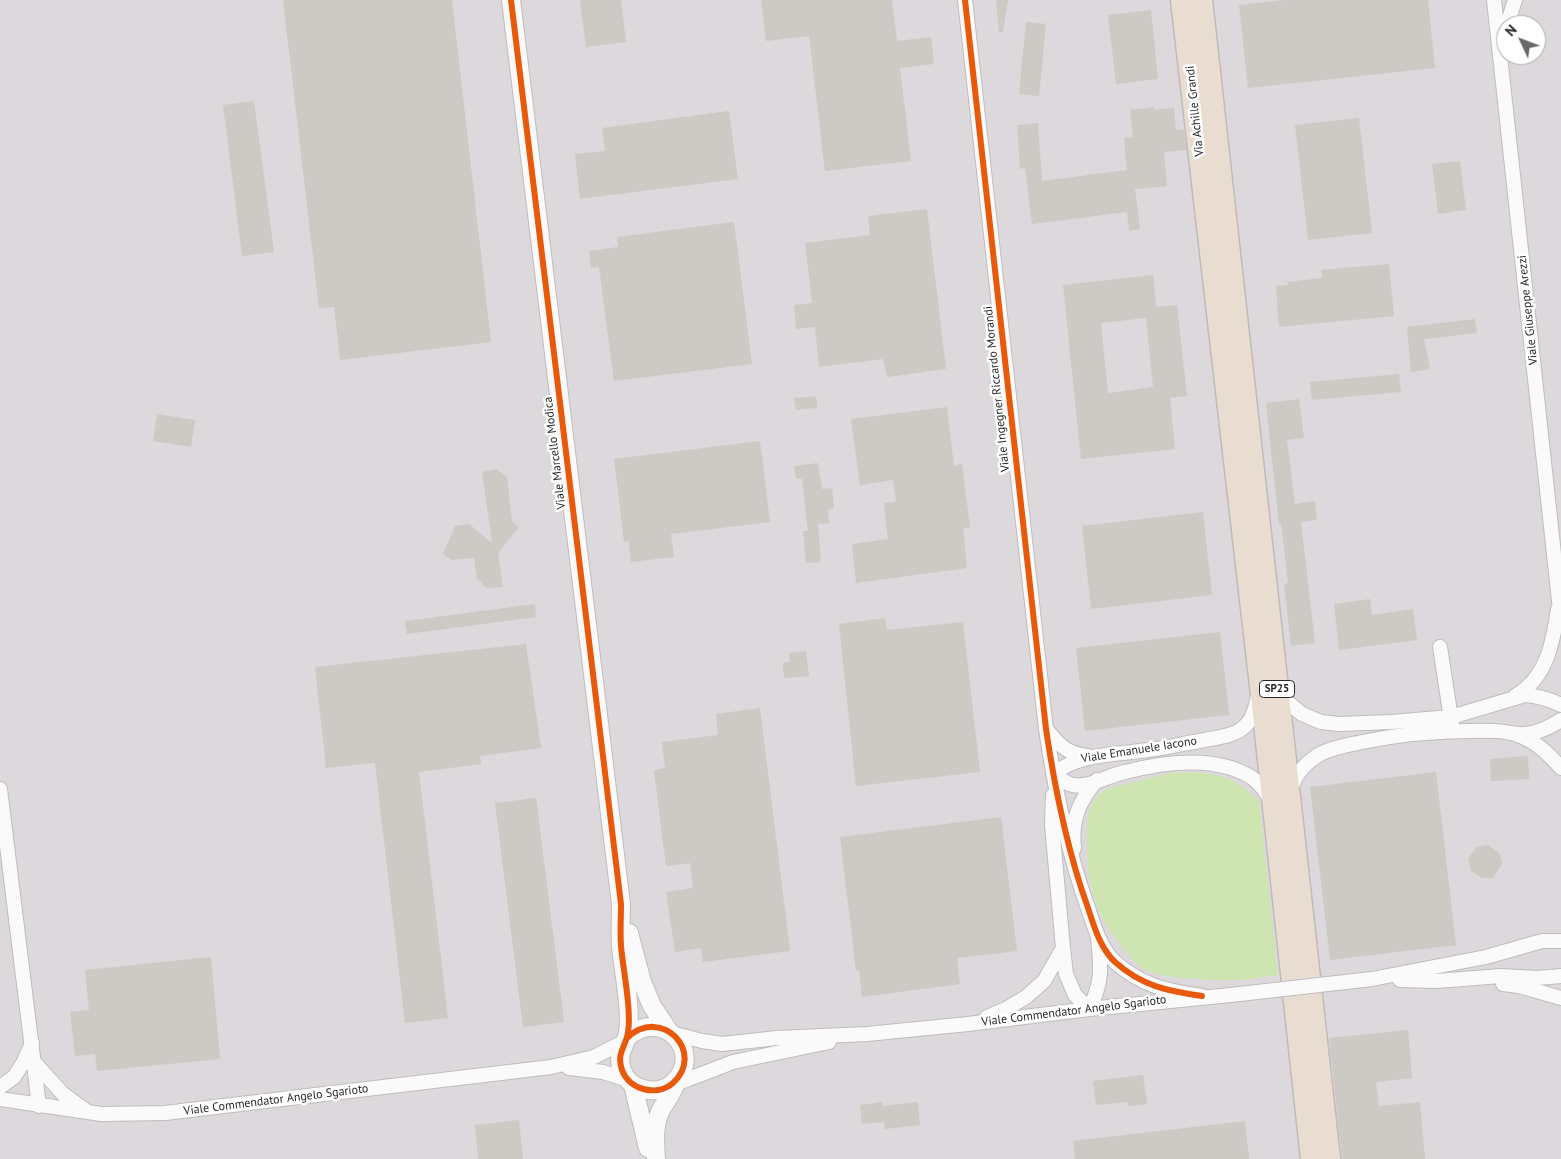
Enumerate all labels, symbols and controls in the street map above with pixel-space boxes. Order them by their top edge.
north arrow [1496,15,1546,65]
text: N [1501,21,1520,40]
street label: Via Achille Grandi [1183,65,1207,157]
street label: Viale Giuseppe Arezzi [1515,254,1541,366]
street label: Viale Ingegner Riccardo Morandi [981,305,1013,473]
street label: Viale Marcello Modica [541,396,569,510]
road number: SP25 [1260,681,1294,698]
street label: Viale Emanuele Iacono [1080,734,1198,766]
street label: Viale Commendator Angelo Sgarioto [981,993,1167,1029]
street label: Viale Commendator Angelo Sgarioto [183,1082,369,1118]

